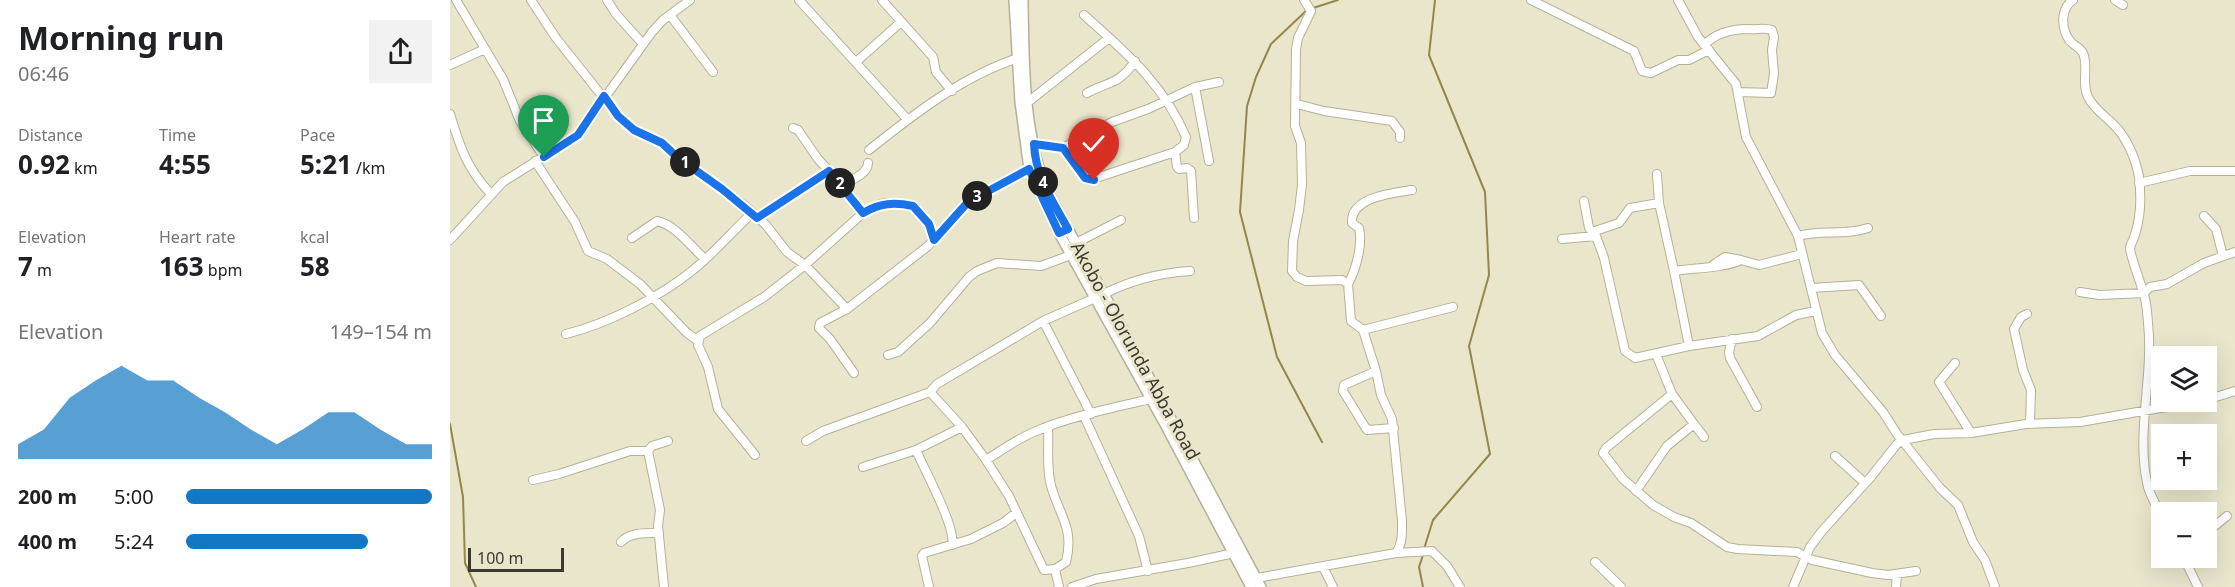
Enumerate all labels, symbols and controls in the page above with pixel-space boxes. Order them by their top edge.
text: Morning run [18,15,224,60]
button: share [369,20,432,83]
text: 06:46 [18,60,69,87]
pin [518,95,569,157]
icon: arrive [527,104,560,137]
pin [1068,118,1119,180]
text: Distance [18,124,83,146]
text: Time [159,124,196,146]
text: Pace [300,124,335,146]
icon: check [1077,127,1110,160]
text: 0.92 [18,146,70,182]
text: 4:55 [159,146,211,182]
text: 5:21 [300,146,352,182]
pin: 1 [670,147,700,177]
text: 1 [680,151,690,173]
text: km [70,157,98,179]
text: /km [352,157,386,179]
pin: 4 [1028,167,1058,197]
pin: 2 [825,168,855,198]
text: 4 [1038,171,1048,193]
text: 2 [835,172,845,194]
pin: 3 [962,181,992,211]
text: 3 [972,185,982,207]
text: Elevation [18,226,86,248]
text: Heart rate [159,226,235,248]
text: kcal [300,226,329,248]
street label: Akobo - Olorunda Abba Road [1066,237,1206,464]
text: 7 [18,248,33,284]
text: 163 [159,248,204,284]
text: 58 [300,248,330,284]
text: m [33,259,52,281]
text: bpm [204,259,242,281]
text: Elevation [18,318,103,345]
text: 149–154 m [329,318,432,345]
map controls [2151,346,2217,568]
button: layers [2151,346,2217,412]
button: + [2151,424,2217,490]
text: 200 m [18,483,77,510]
text: 5:00 [114,483,154,510]
button: − [2151,502,2217,568]
text: 400 m [18,528,77,555]
text: 5:24 [114,528,154,555]
scale bar [468,545,564,572]
text: 100 m [477,547,524,569]

